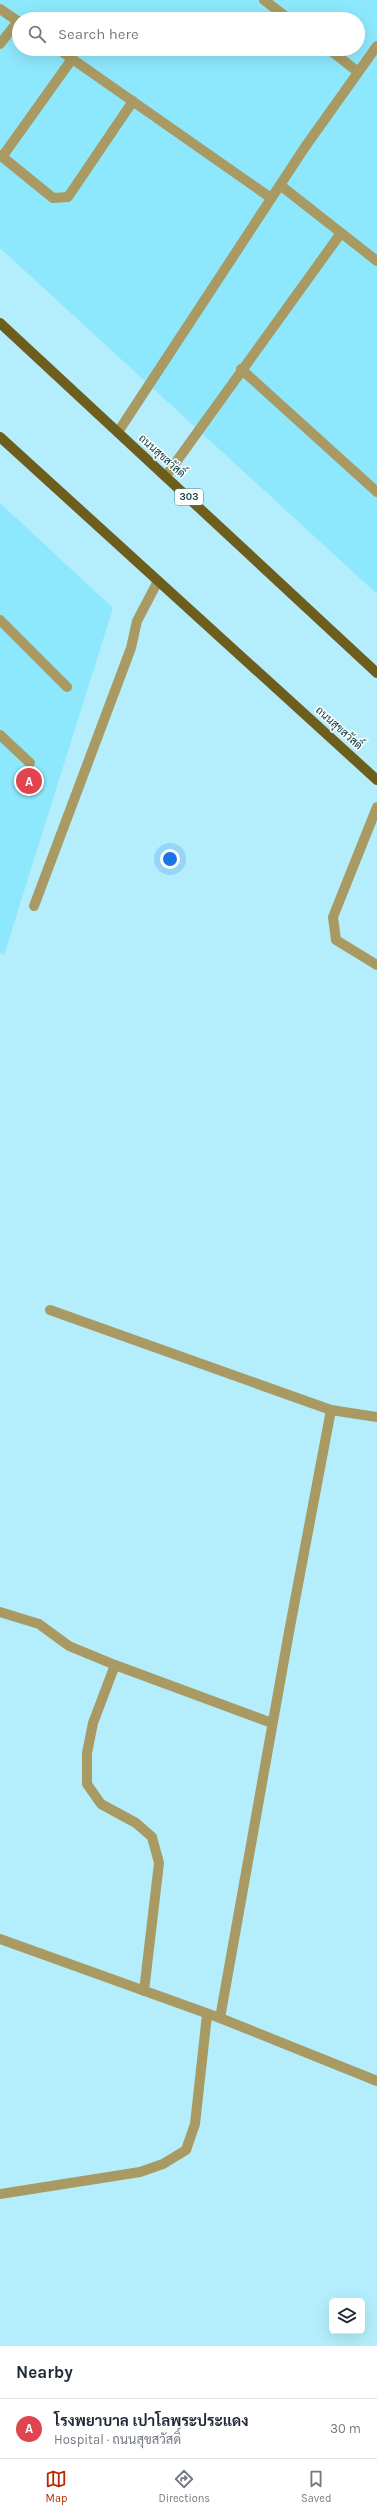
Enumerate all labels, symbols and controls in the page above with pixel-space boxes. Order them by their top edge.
search box [12,12,365,56]
icon: search [26,23,48,45]
text: Search here [58,25,139,43]
street label: ถนนสุขสวัสดิ์ [135,428,192,482]
road number: 303 [175,489,203,505]
street label: ถนนสุขสวัสดิ์ [312,700,369,754]
pin: A [16,766,42,796]
your location [160,849,180,869]
map controls [329,2298,365,2334]
button: layers [329,2298,365,2334]
text: Nearby [16,2362,73,2382]
text: โรงพยาบาล เปาโลพระประแดง [54,2412,248,2430]
text: A [25,2421,33,2436]
text: 30 m [330,2421,361,2436]
text: Hospital · ถนนสุขสวัสดิ์ [54,2432,181,2447]
tab: Map [45,2468,67,2505]
tab: Directions [158,2468,210,2505]
tab: Saved [301,2468,332,2505]

